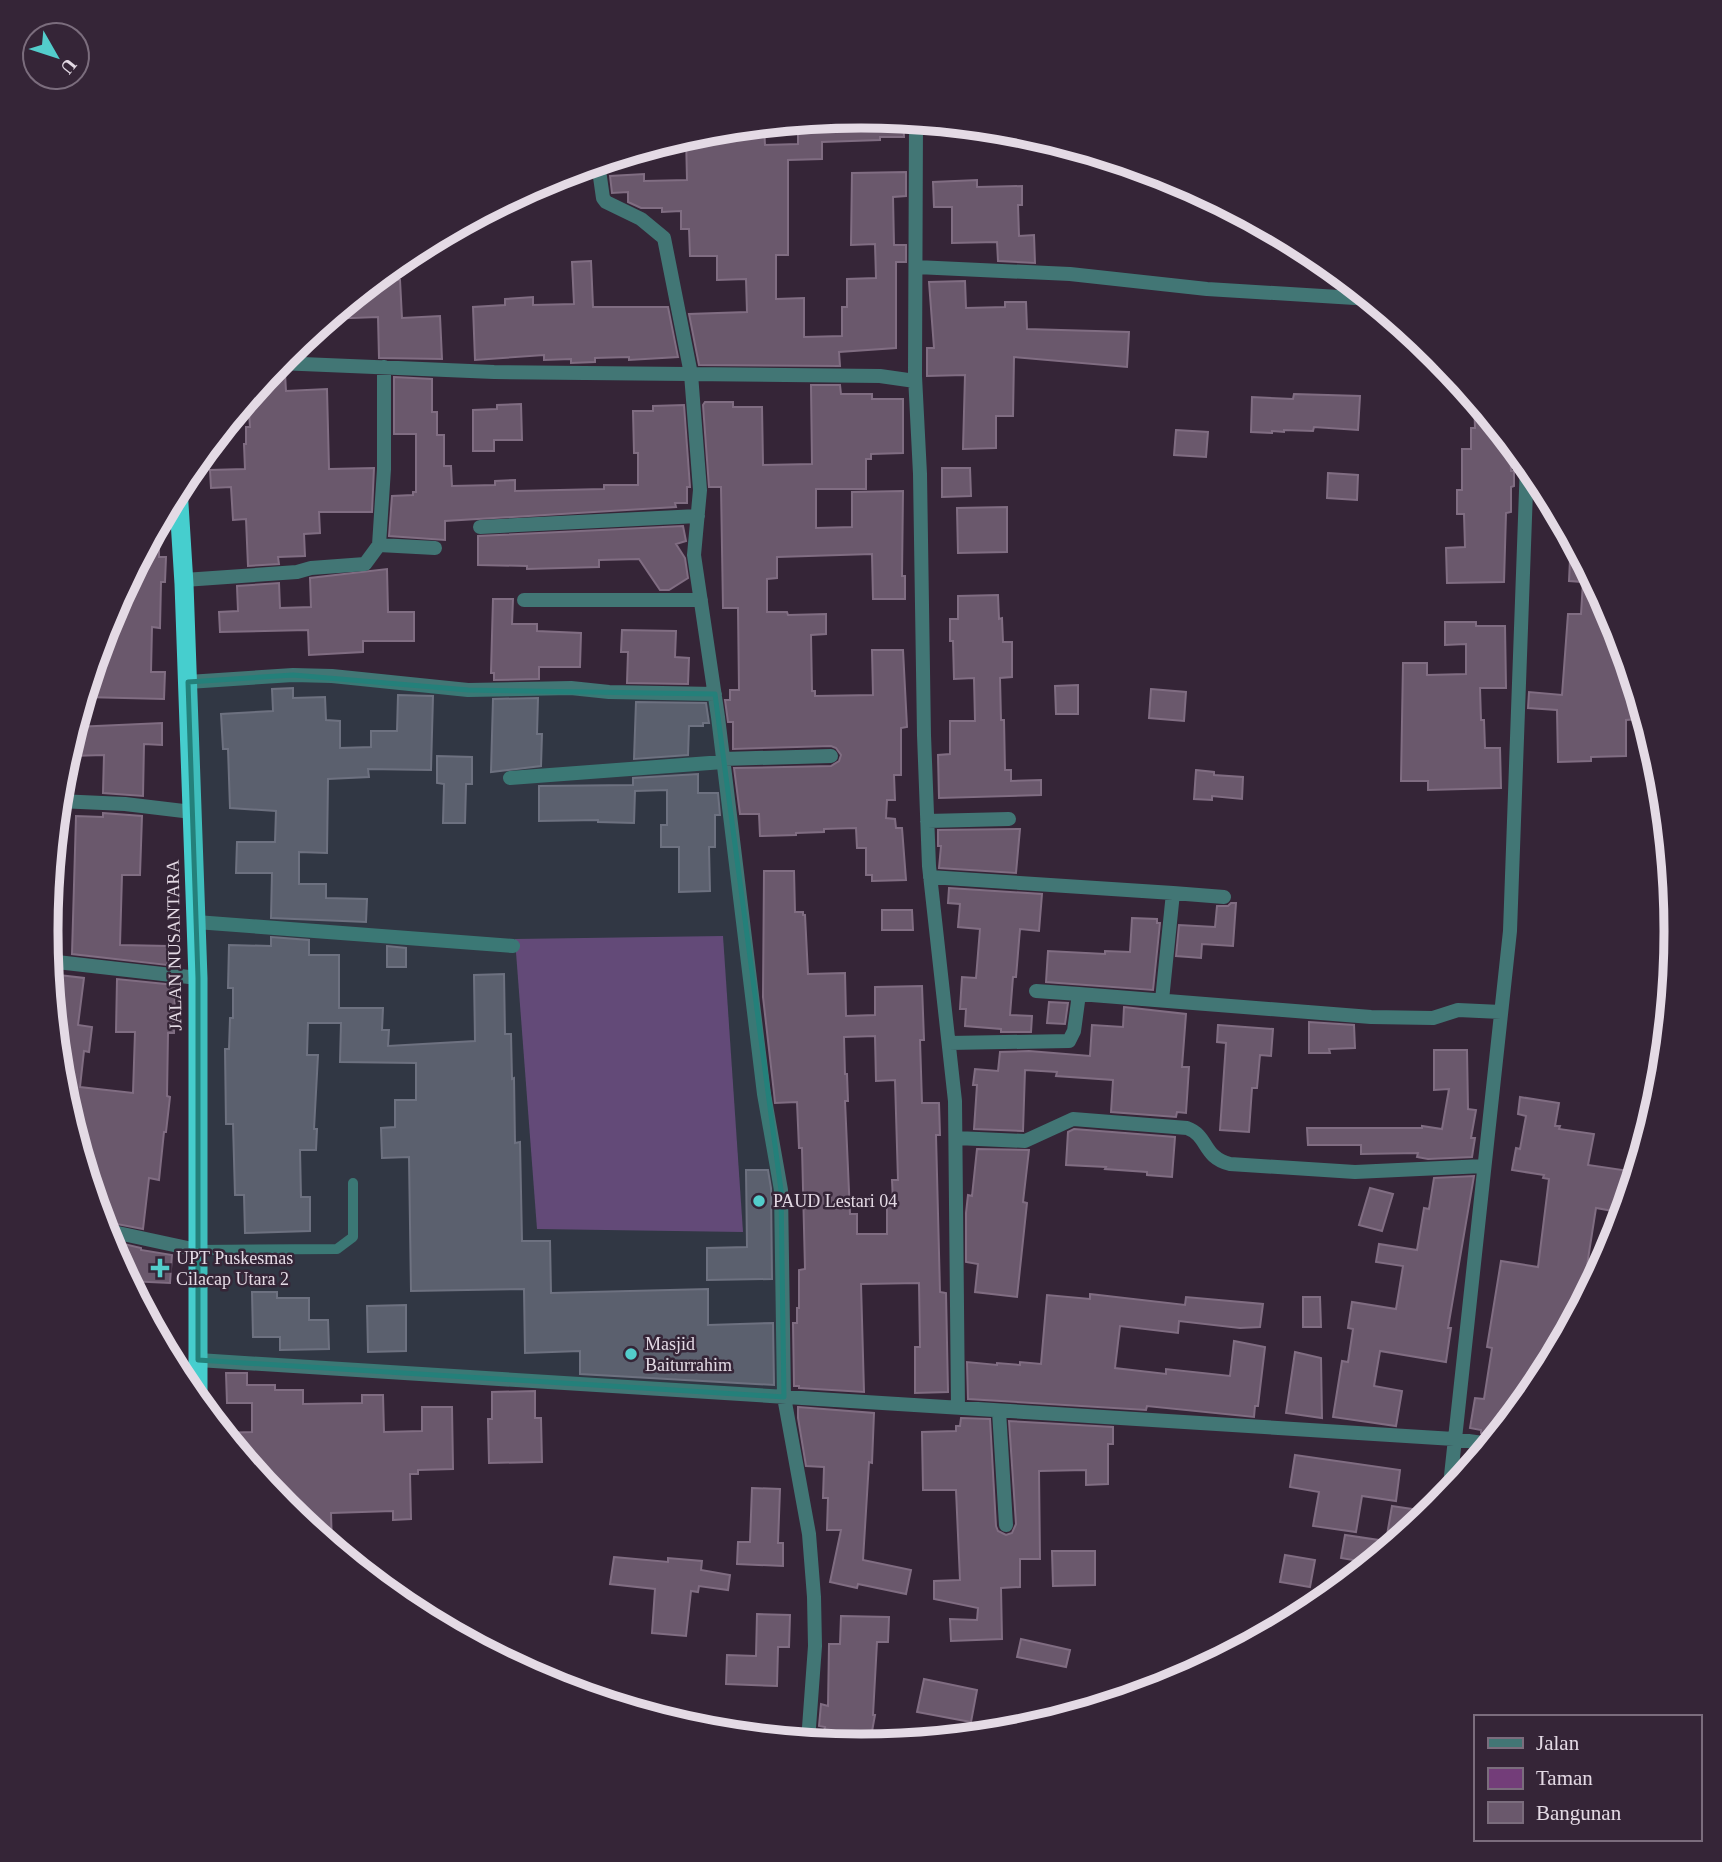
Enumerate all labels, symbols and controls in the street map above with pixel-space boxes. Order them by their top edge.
north arrow [21,21,91,91]
text: U [56,54,81,79]
street label: JALAN NUSANTARA [163,859,185,1031]
place label: PAUD Lestari 04 [773,1191,897,1211]
marker: PAUD Lestari 04 [751,1193,767,1209]
place label: UPT Puskesmas Cilacap Utara 2 [176,1248,293,1289]
marker: UPT Puskesmas Cilacap Utara 2 [150,1258,170,1278]
place label: Masjid Baiturrahim [645,1334,732,1375]
marker: Masjid Baiturrahim [623,1346,639,1362]
legend [1474,1715,1701,1841]
text: Jalan [1536,1731,1580,1755]
text: Taman [1536,1766,1593,1790]
text: Bangunan [1536,1801,1622,1825]

